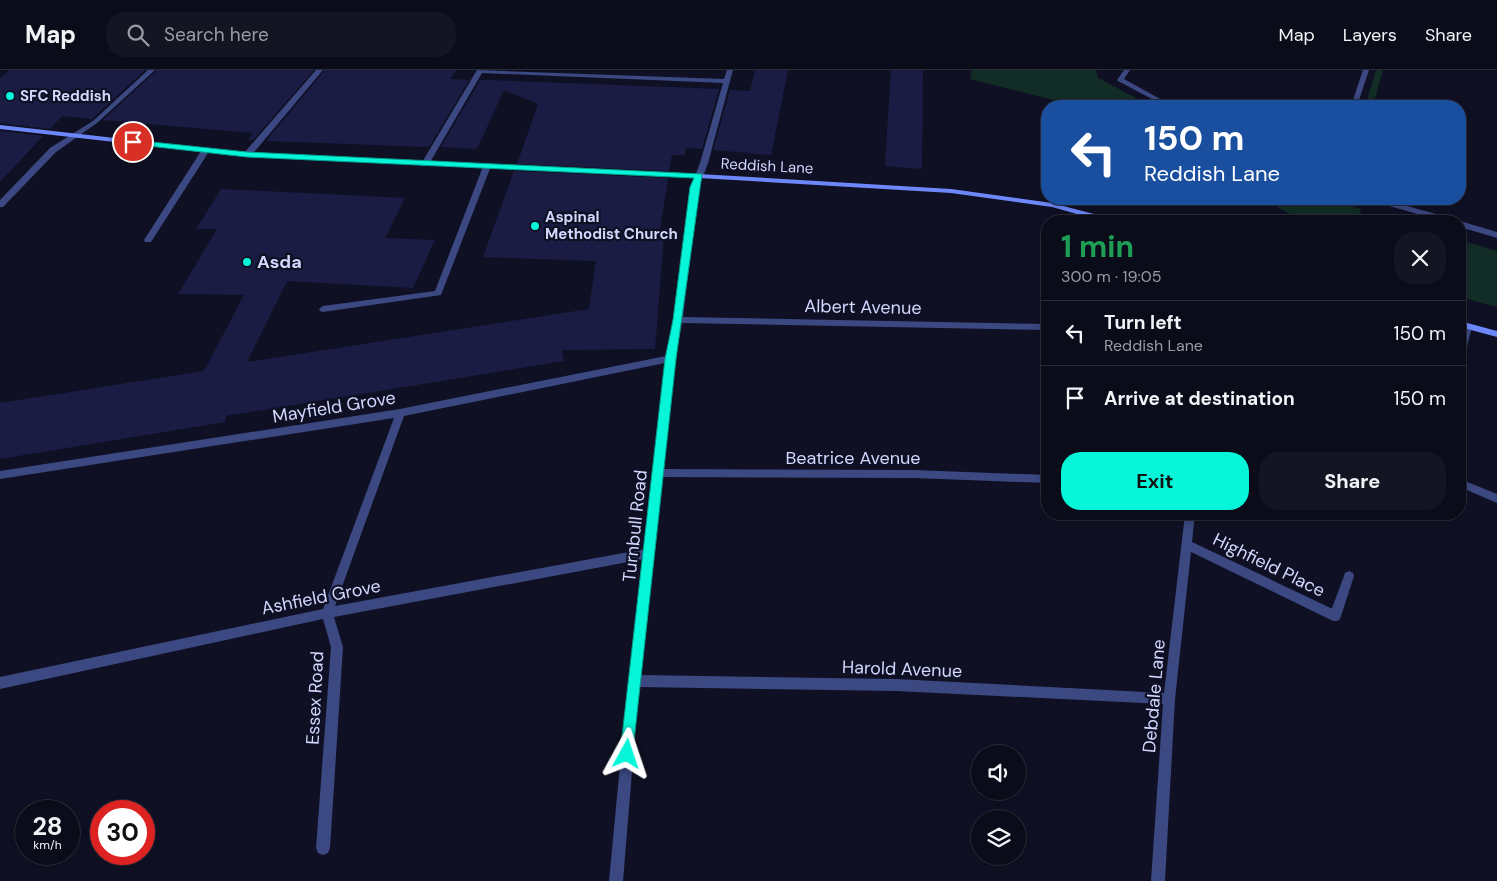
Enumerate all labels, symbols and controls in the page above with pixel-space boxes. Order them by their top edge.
search box [106,12,456,57]
text: Map [25,19,76,50]
icon: search [124,21,152,49]
text: Search here [164,22,269,47]
text: Map [1279,23,1315,47]
text: Layers [1343,23,1397,47]
text: Share [1425,23,1472,47]
place label: SFC Reddish [20,86,111,106]
marker: SFC Reddish [4,90,16,102]
text: 150 m [1144,115,1244,161]
icon: left [1061,120,1126,185]
pin [112,121,154,163]
icon: arrive [119,128,147,156]
street label: Reddish Lane [720,154,814,178]
text: Reddish Lane [1144,159,1280,188]
place label: Aspinal Methodist Church [545,207,678,244]
marker: Aspinal Methodist Church [529,220,541,232]
text: 1 min [1061,227,1134,266]
button: close [1394,232,1446,284]
place label: Asda [257,250,302,274]
marker: Asda [241,256,253,268]
text: 300 m · 19:05 [1061,266,1162,287]
street label: Albert Avenue [804,294,922,320]
text: Turn left [1104,310,1182,335]
icon: left [1061,319,1089,347]
text: 150 m [1394,321,1446,346]
text: Reddish Lane [1104,335,1203,356]
icon: arrive [1061,384,1089,412]
street label: Mayfield Grove [271,385,397,429]
text: Arrive at destination [1104,386,1295,411]
text: 150 m [1394,386,1446,411]
street label: Beatrice Avenue [785,446,921,470]
button: Exit [1061,452,1249,510]
button: Share [1259,452,1446,510]
street label: Turnbull Road [617,469,653,583]
street label: Highfield Place [1209,527,1329,603]
street label: Ashfield Grove [259,574,383,620]
street label: Debdale Lane [1137,638,1171,754]
street label: Essex Road [301,651,329,745]
street label: Harold Avenue [841,655,963,683]
position arrow [600,727,652,779]
map controls [971,745,1026,865]
button: sound [971,745,1026,800]
speed limit sign: 30 [90,800,155,865]
text: 28 [32,810,63,843]
button: layers [971,810,1026,865]
text: km/h [33,837,62,853]

